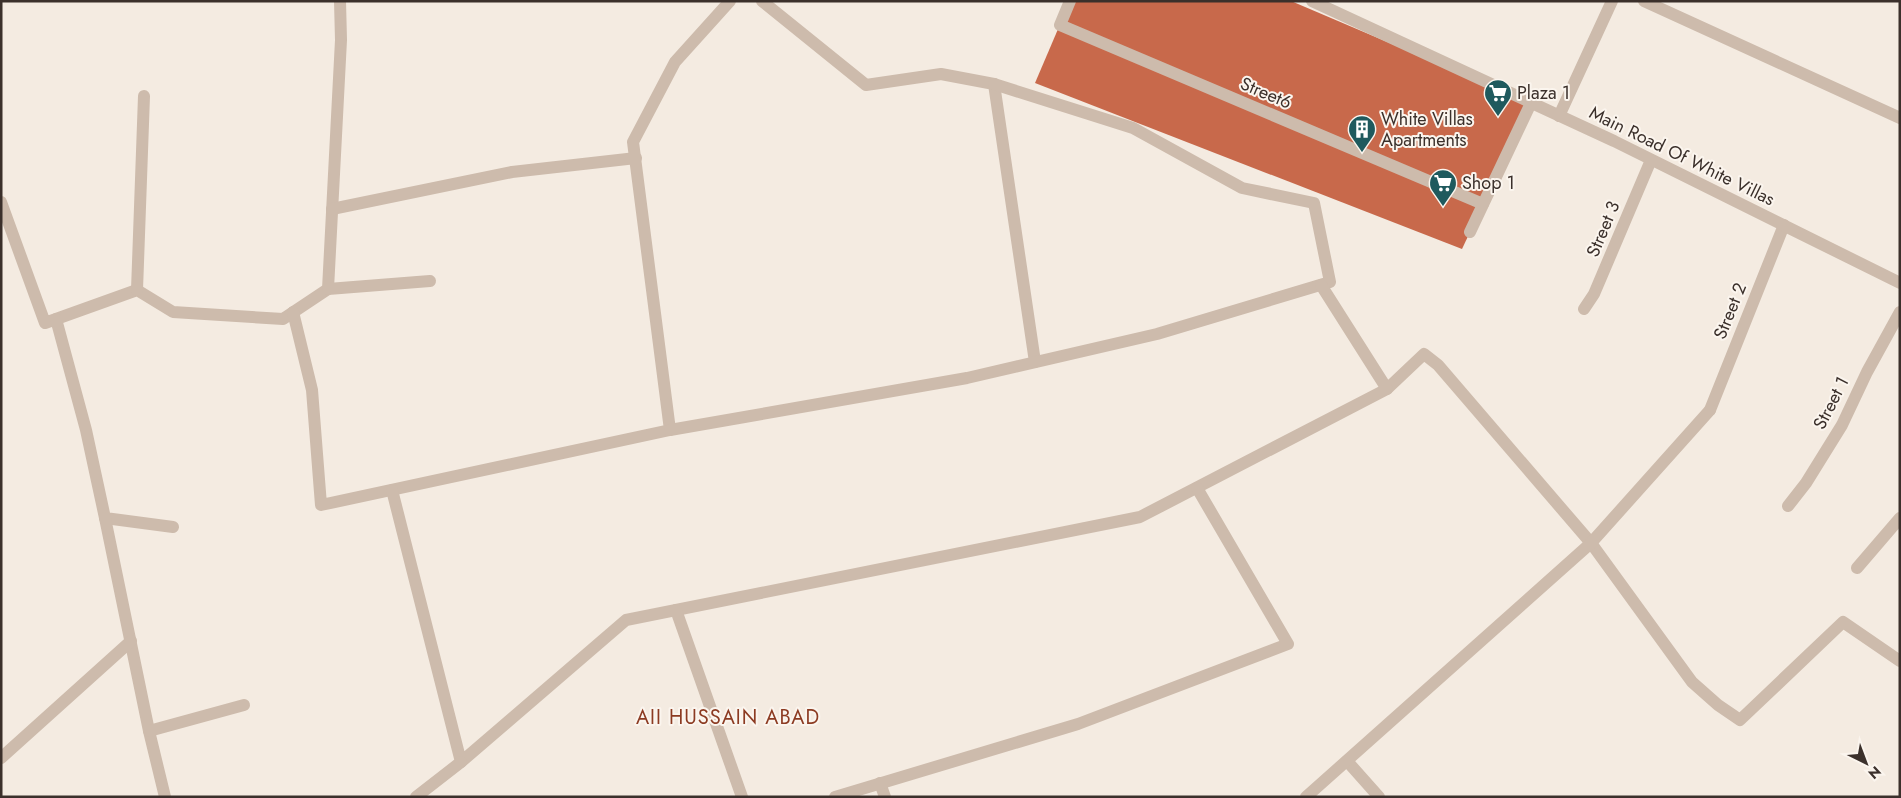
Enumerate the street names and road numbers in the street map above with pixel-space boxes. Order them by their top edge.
street label: Street6 [1236,71,1296,115]
street label: Main Road Of White Villas [1585,100,1779,212]
street label: Street 3 [1580,197,1626,261]
street label: Street 2 [1707,279,1753,343]
street label: Street 1 [1807,372,1855,434]

